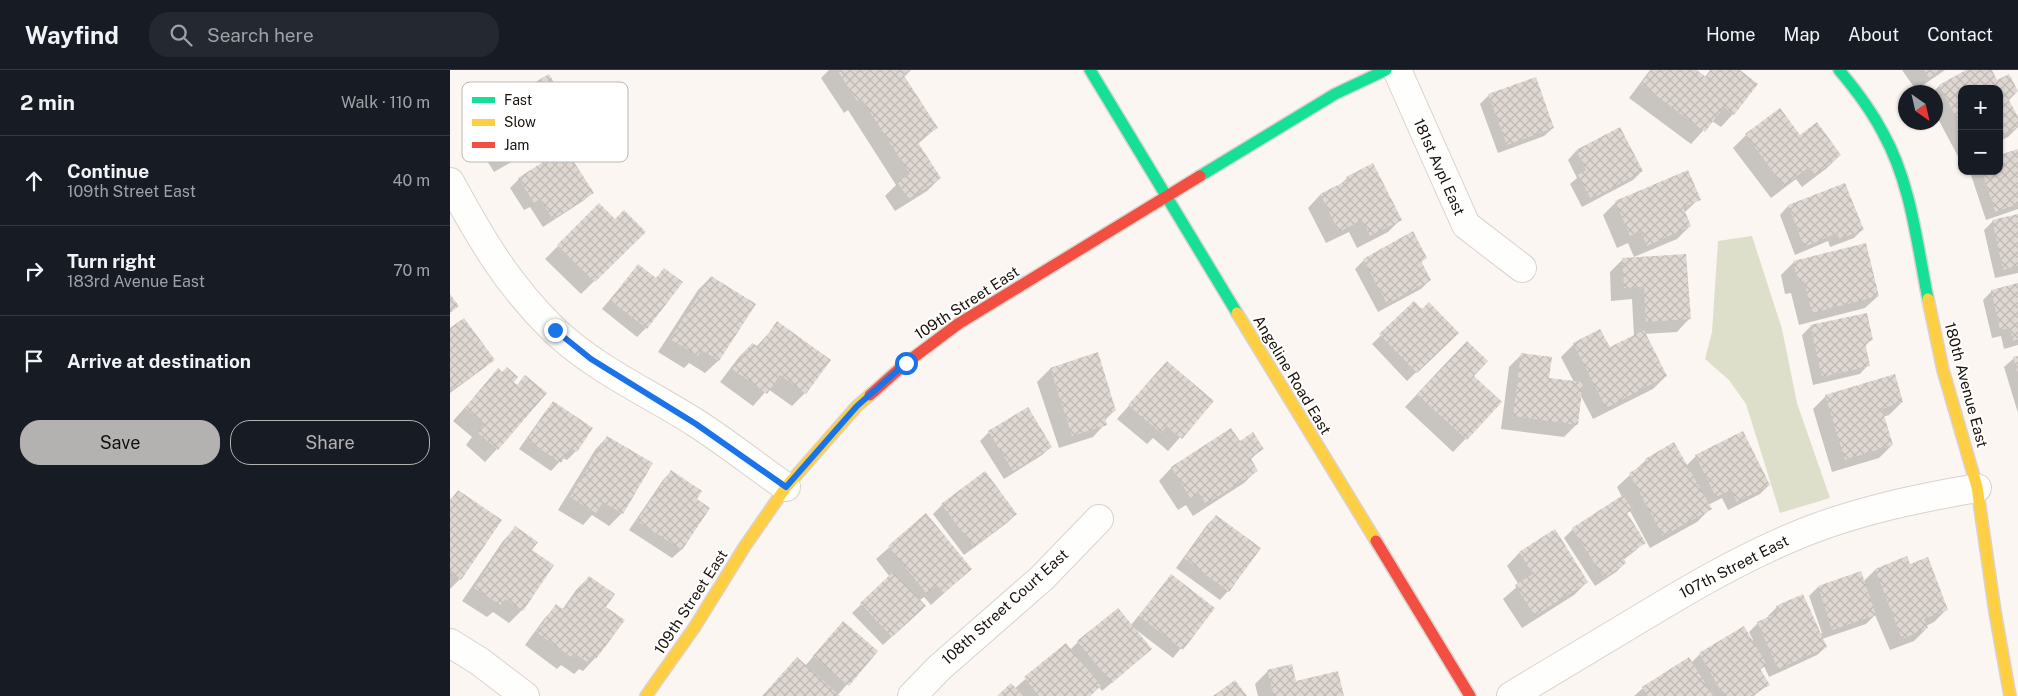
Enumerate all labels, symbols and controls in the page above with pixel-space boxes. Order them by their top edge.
search box [149,12,499,57]
text: Wayfind [25,21,119,49]
icon: search [167,21,195,49]
text: Search here [207,24,314,46]
text: Home [1706,24,1756,45]
text: Map [1784,24,1820,45]
text: About [1848,24,1899,45]
text: Contact [1927,24,1993,45]
legend [462,82,628,162]
north arrow [1898,85,1943,130]
map controls [1958,85,2003,175]
button: + [1958,85,2003,130]
text: 2 min [20,90,75,115]
text: Fast [504,92,532,108]
text: Walk · 110 m [341,93,430,112]
text: Slow [504,114,536,130]
street label: 181st Avpl East [1411,116,1468,218]
button: − [1958,130,2003,175]
text: Jam [504,137,529,153]
text: Continue [67,160,149,182]
icon: ahead [20,167,48,195]
text: 40 m [392,171,430,190]
text: 109th Street East [67,182,196,201]
text: Turn right [67,250,156,272]
icon: right [20,257,48,285]
text: 70 m [393,261,430,280]
street label: 109th Street East [911,262,1022,343]
text: 183rd Avenue East [67,272,205,291]
street label: Angeline Road East [1250,312,1335,437]
route end [544,319,567,342]
street label: 180th Avenue East [1942,320,1991,449]
icon: arrive [20,347,48,375]
text: Arrive at destination [67,350,251,372]
route start [895,352,918,375]
button: Save [20,420,220,465]
button: Share [230,420,430,465]
street label: 107th Street East [1676,532,1791,601]
street label: 108th Street Court East [938,545,1071,668]
street label: 109th Street East [651,546,731,657]

